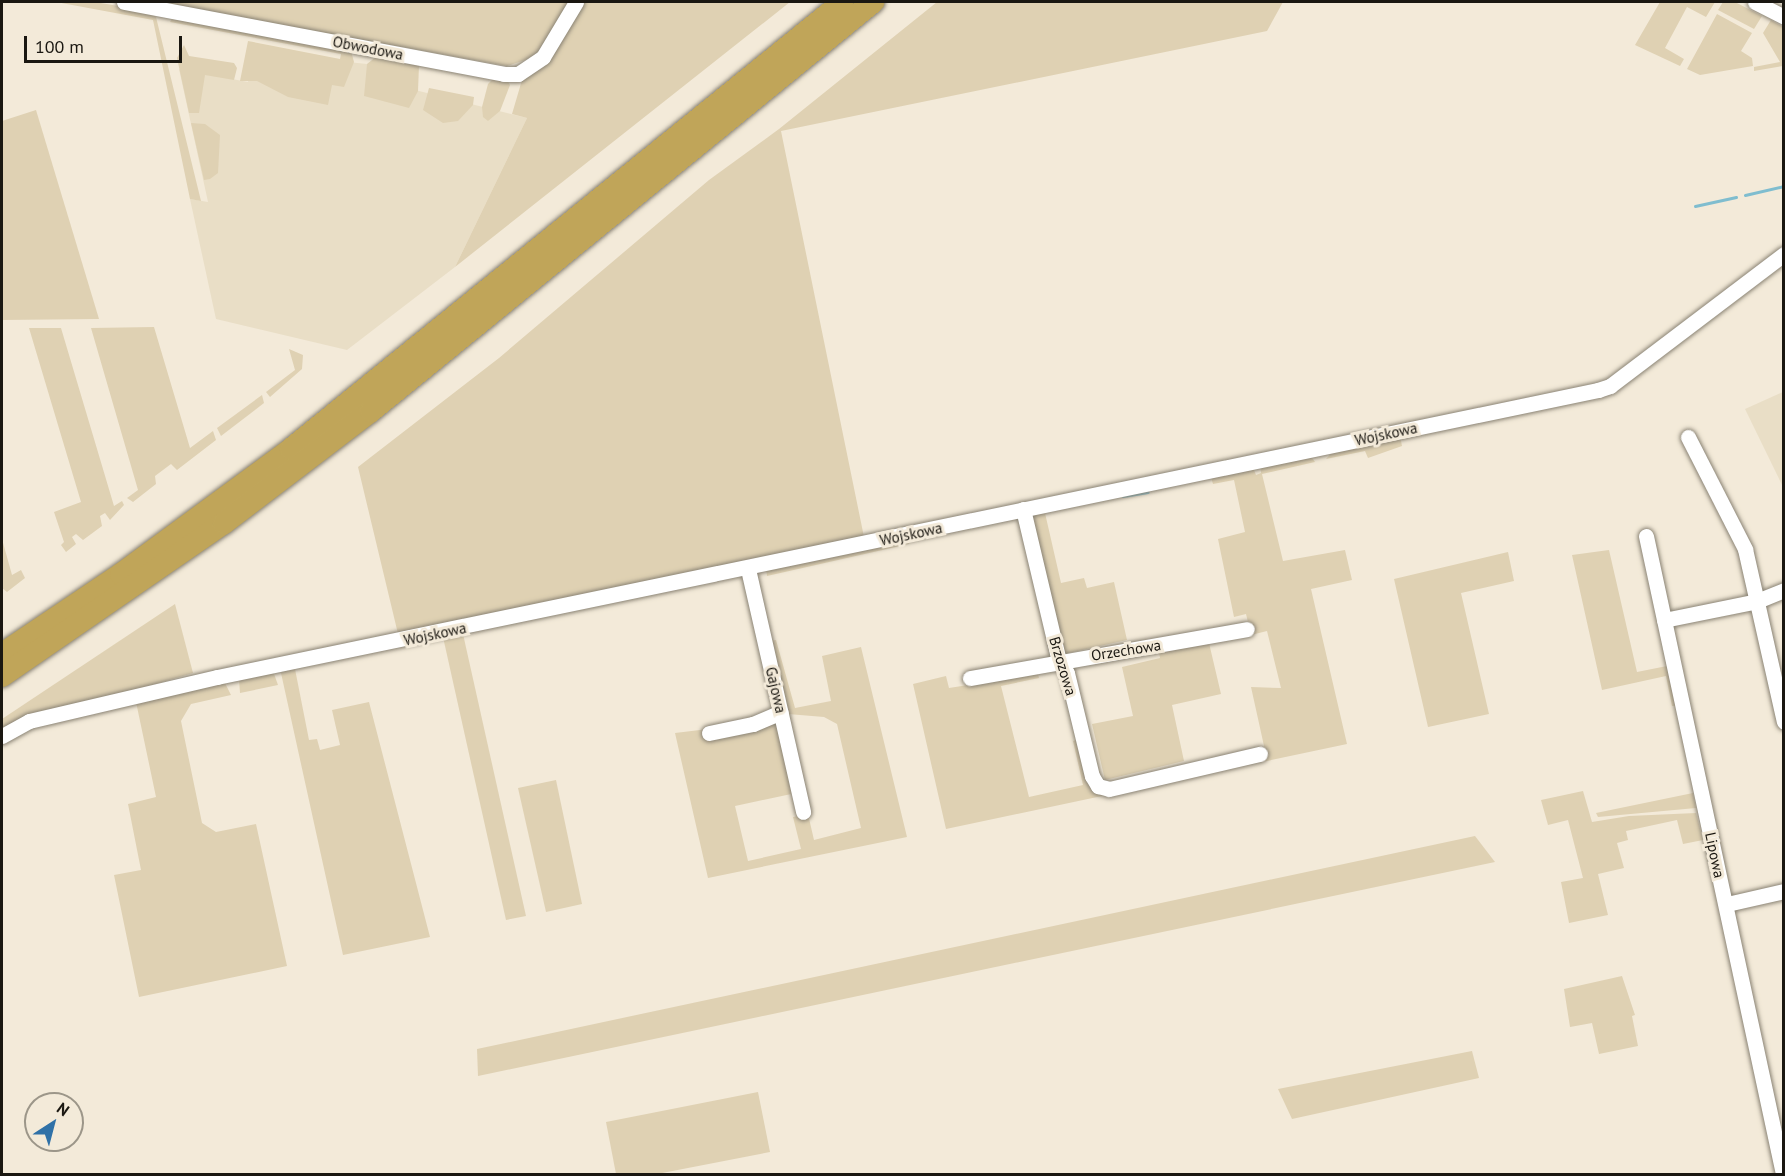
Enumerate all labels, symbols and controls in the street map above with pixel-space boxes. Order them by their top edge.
scale bar [27,24,184,62]
street label: Obwodowa [331,32,405,64]
text: 100 m [35,35,84,58]
street label: Wojskowa [1353,419,1419,449]
street label: Wojskowa [878,519,944,549]
street label: Wojskowa [402,619,468,649]
street label: Brzozowa [1045,634,1081,698]
street label: Orzechowa [1090,636,1162,664]
street label: Gajowa [762,665,790,715]
street label: Lipowa [1701,831,1729,879]
north arrow [24,1092,84,1152]
text: N [53,1098,74,1120]

